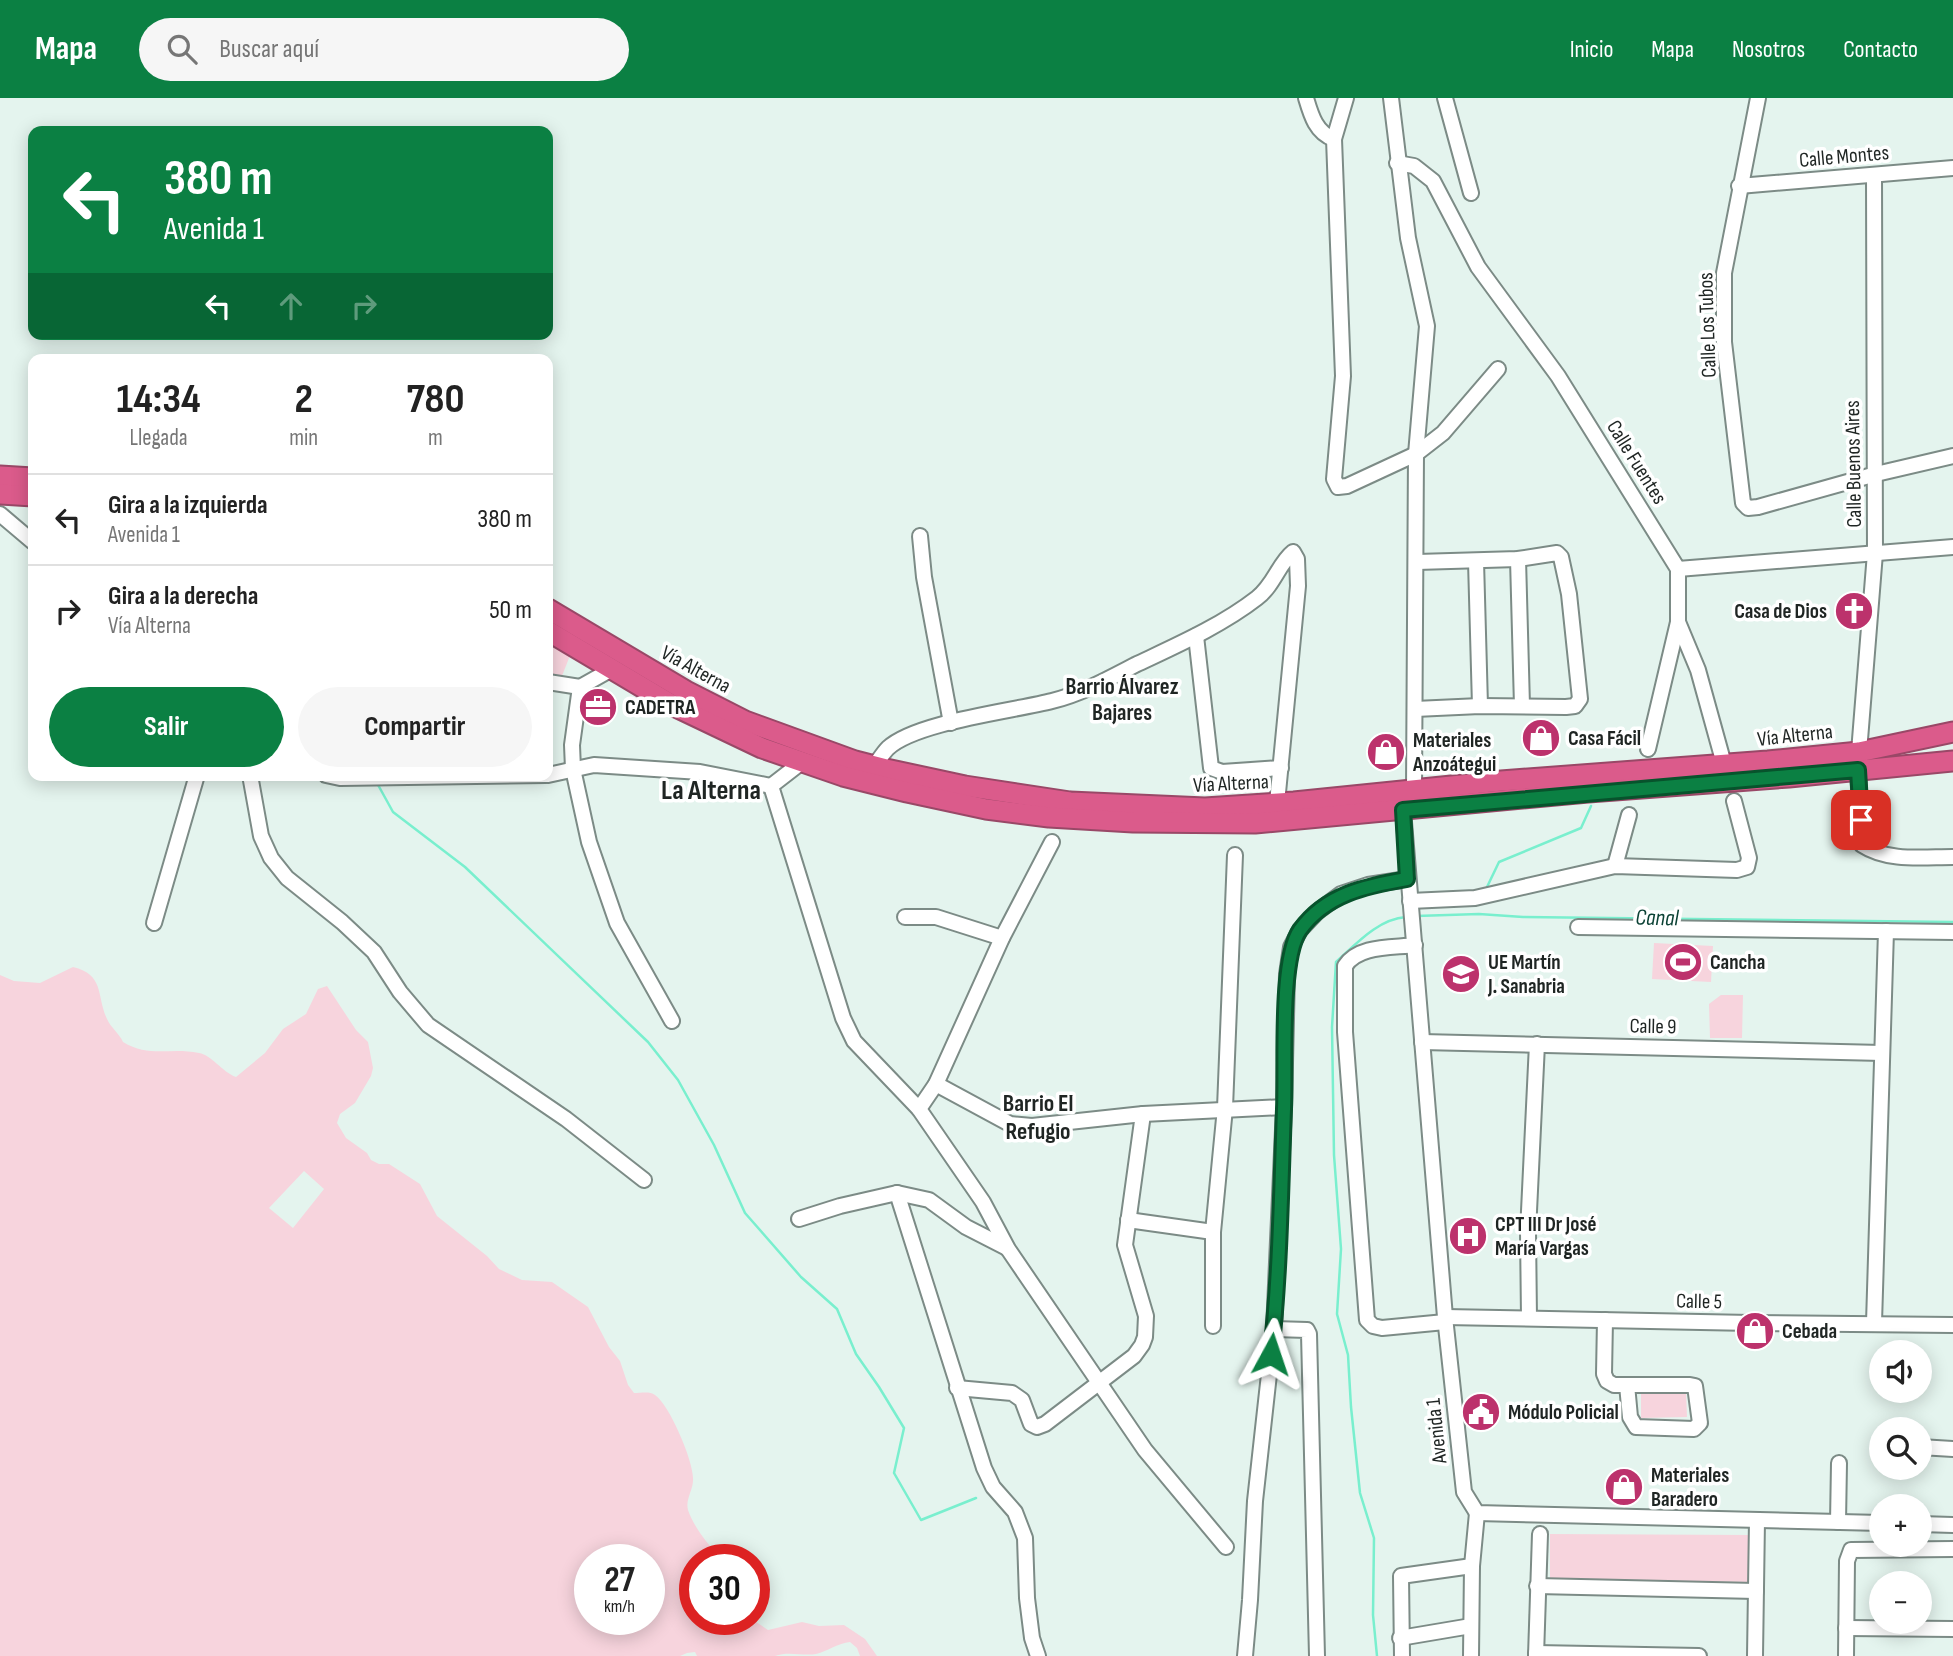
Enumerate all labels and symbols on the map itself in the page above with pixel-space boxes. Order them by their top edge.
street label: Calle Montes [1798,140,1890,173]
street label: Calle Los Tubos [1693,272,1722,378]
street label: Calle Buenos Aires [1840,400,1867,528]
street label: Calle Fuentes [1601,416,1672,509]
church icon: Casa de Dios [1833,590,1875,632]
place label: Casa de Dios [1734,599,1827,624]
street label: Vía Alterna [657,640,735,699]
district label: Barrio Álvarez Bajares [1065,673,1179,727]
office icon: CADETRA [577,686,619,728]
place label: CADETRA [625,695,696,720]
shop icon: Casa Fácil [1520,717,1562,759]
street label: Vía Alterna [1756,719,1834,752]
place label: Casa Fácil [1568,726,1641,751]
place label: Materiales Anzoátegui [1412,728,1496,777]
shop icon: Materiales Anzoátegui [1365,731,1407,773]
street label: Vía Alterna [1193,769,1269,798]
district label: La Alterna [661,774,761,807]
pin [1831,790,1891,850]
water label: Canal [1635,904,1680,932]
sports icon: Cancha [1662,941,1704,983]
place label: UE Martín J. Sanabria [1487,950,1565,999]
place label: Cancha [1710,950,1765,975]
school or university icon: UE Martín J. Sanabria [1440,953,1482,995]
street label: Calle 9 [1629,1014,1677,1039]
district label: Barrio El Refugio [1003,1089,1073,1146]
place label: CPT III Dr José María Vargas [1495,1212,1597,1261]
hospital icon: CPT III Dr José María Vargas [1447,1215,1489,1257]
street label: Calle 5 [1676,1289,1722,1314]
shop icon: Cebada [1734,1310,1776,1352]
position arrow [1234,1317,1308,1391]
place label: Cebada [1782,1319,1837,1344]
public building icon: Módulo Policial [1460,1391,1502,1433]
street label: Avenida 1 [1421,1396,1452,1466]
place label: Módulo Policial [1508,1400,1619,1425]
place label: Materiales Baradero [1651,1463,1729,1512]
shop icon: Materiales Baradero [1603,1466,1645,1508]
speed limit sign: 30 [679,1544,770,1635]

